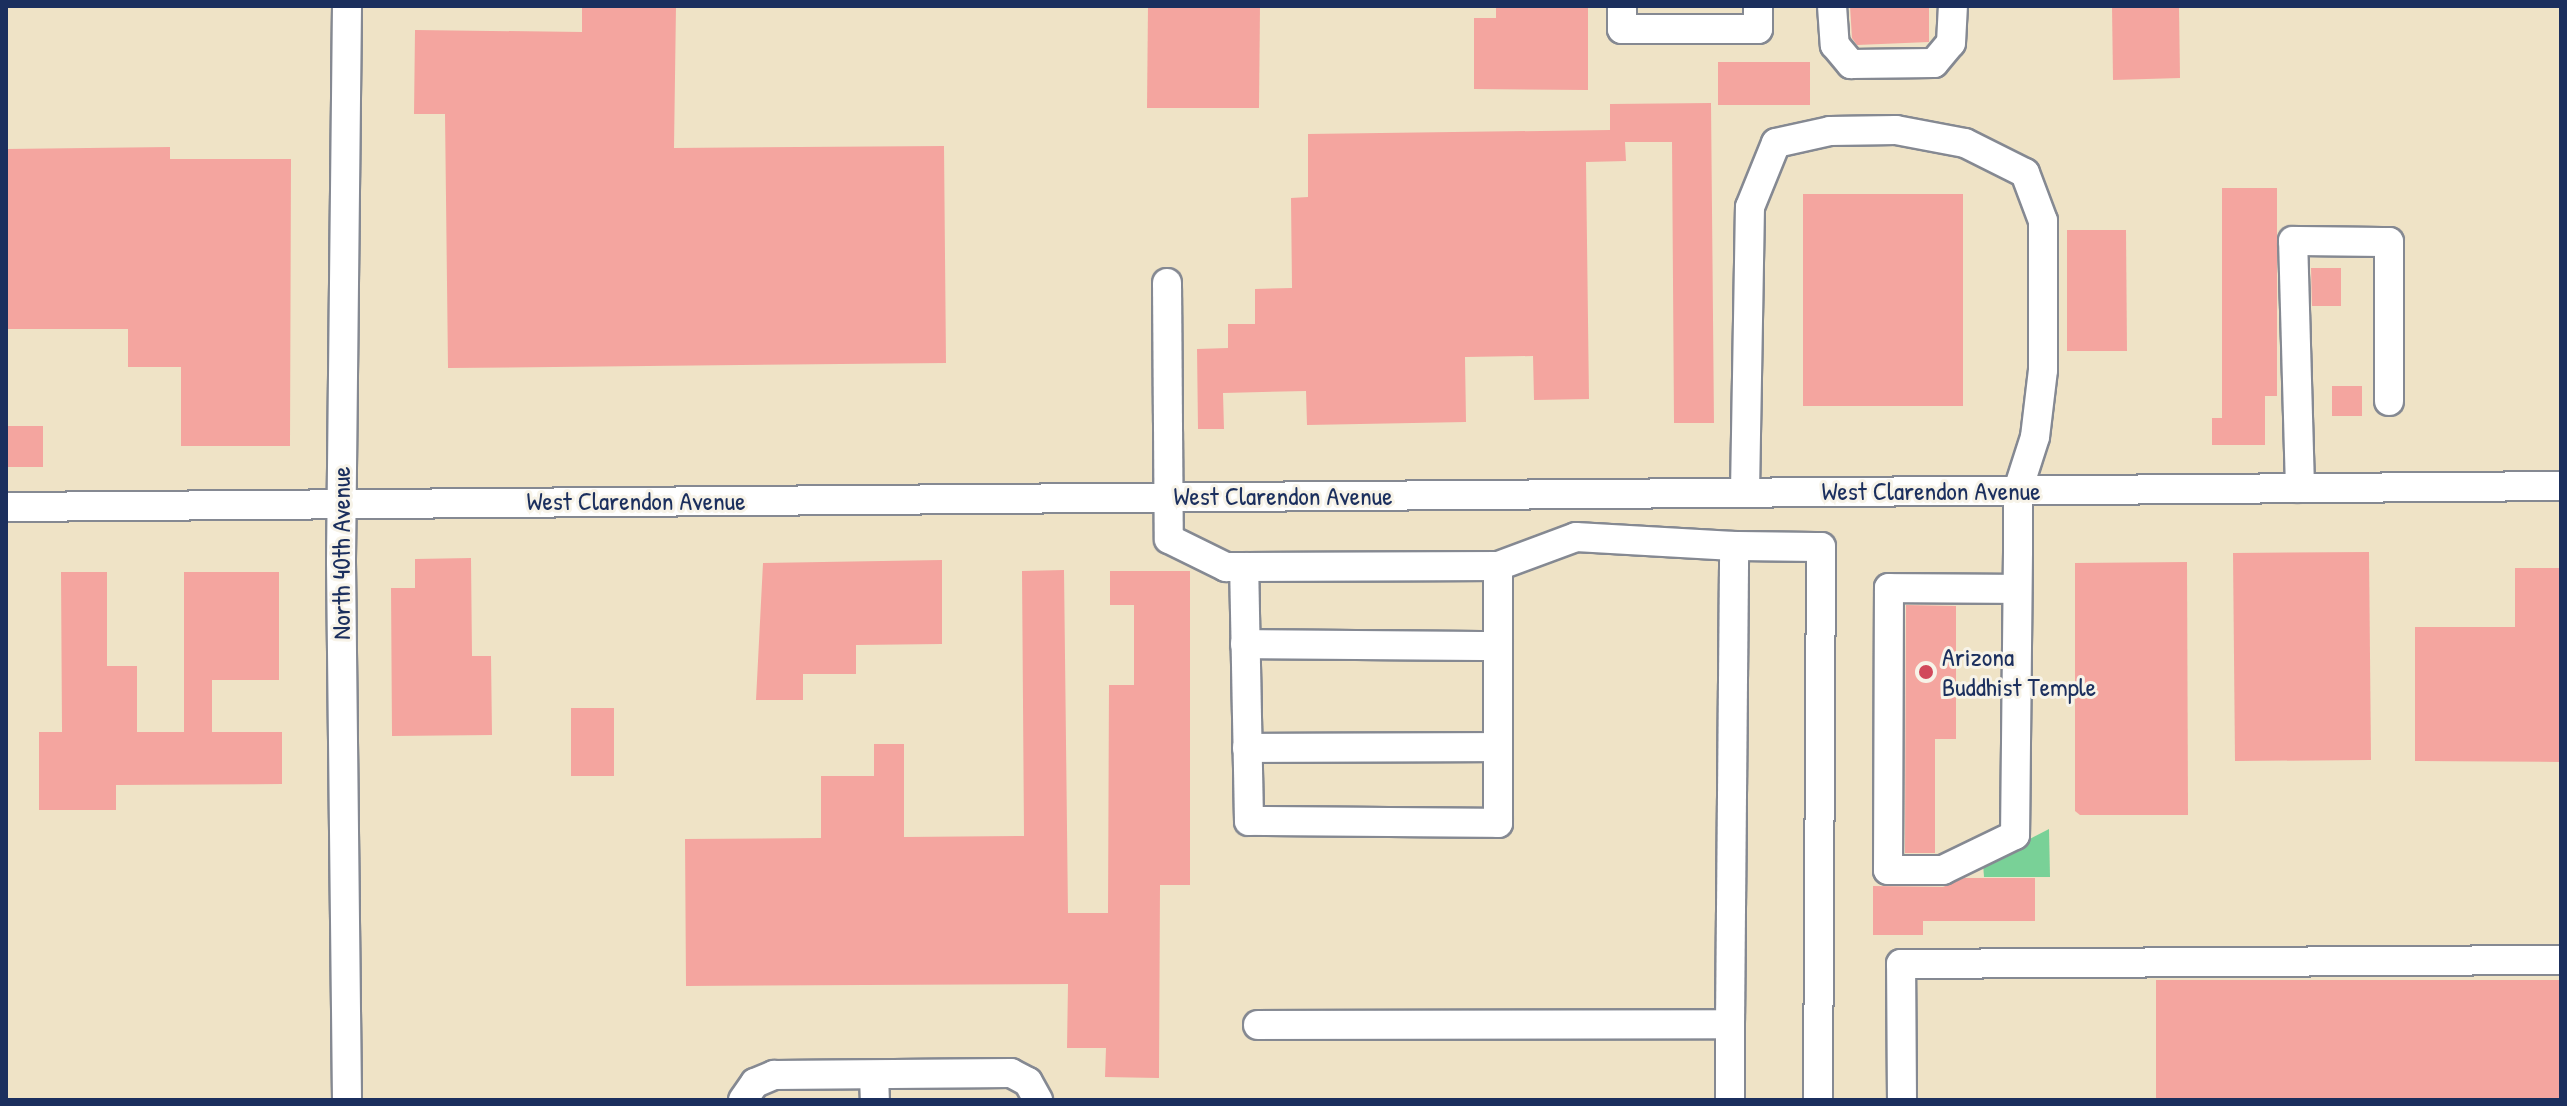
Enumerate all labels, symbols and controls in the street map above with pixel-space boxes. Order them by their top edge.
street label: North 40th Avenue [325,466,357,640]
street label: West Clarendon Avenue [1821,475,2041,507]
street label: West Clarendon Avenue [1173,480,1393,512]
street label: West Clarendon Avenue [526,485,746,517]
place label: Arizona Buddhist Temple [1942,641,2096,702]
marker: Arizona Buddhist Temple [1917,663,1935,681]

